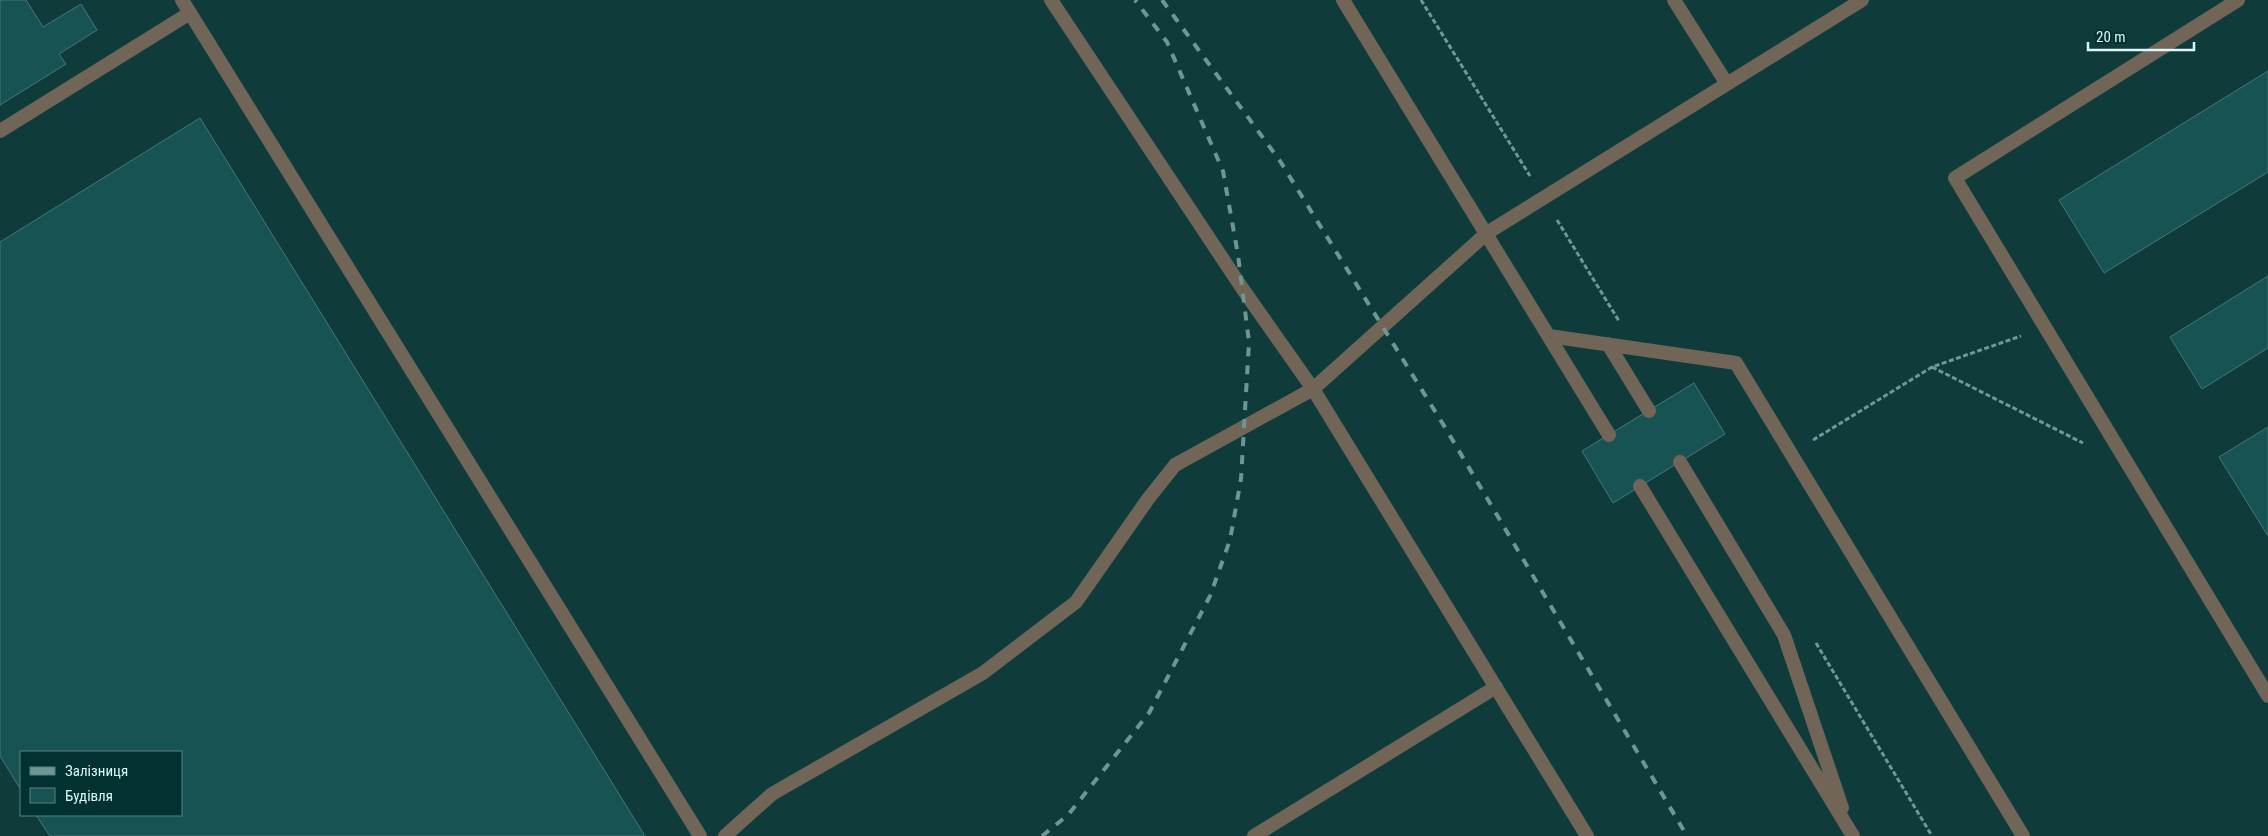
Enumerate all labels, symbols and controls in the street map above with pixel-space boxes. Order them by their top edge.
scale bar [2088,20,2194,52]
text: 20 m [2096,28,2126,46]
legend [20,751,182,816]
text: Залізниця [65,762,128,780]
text: Будівля [65,787,113,805]

